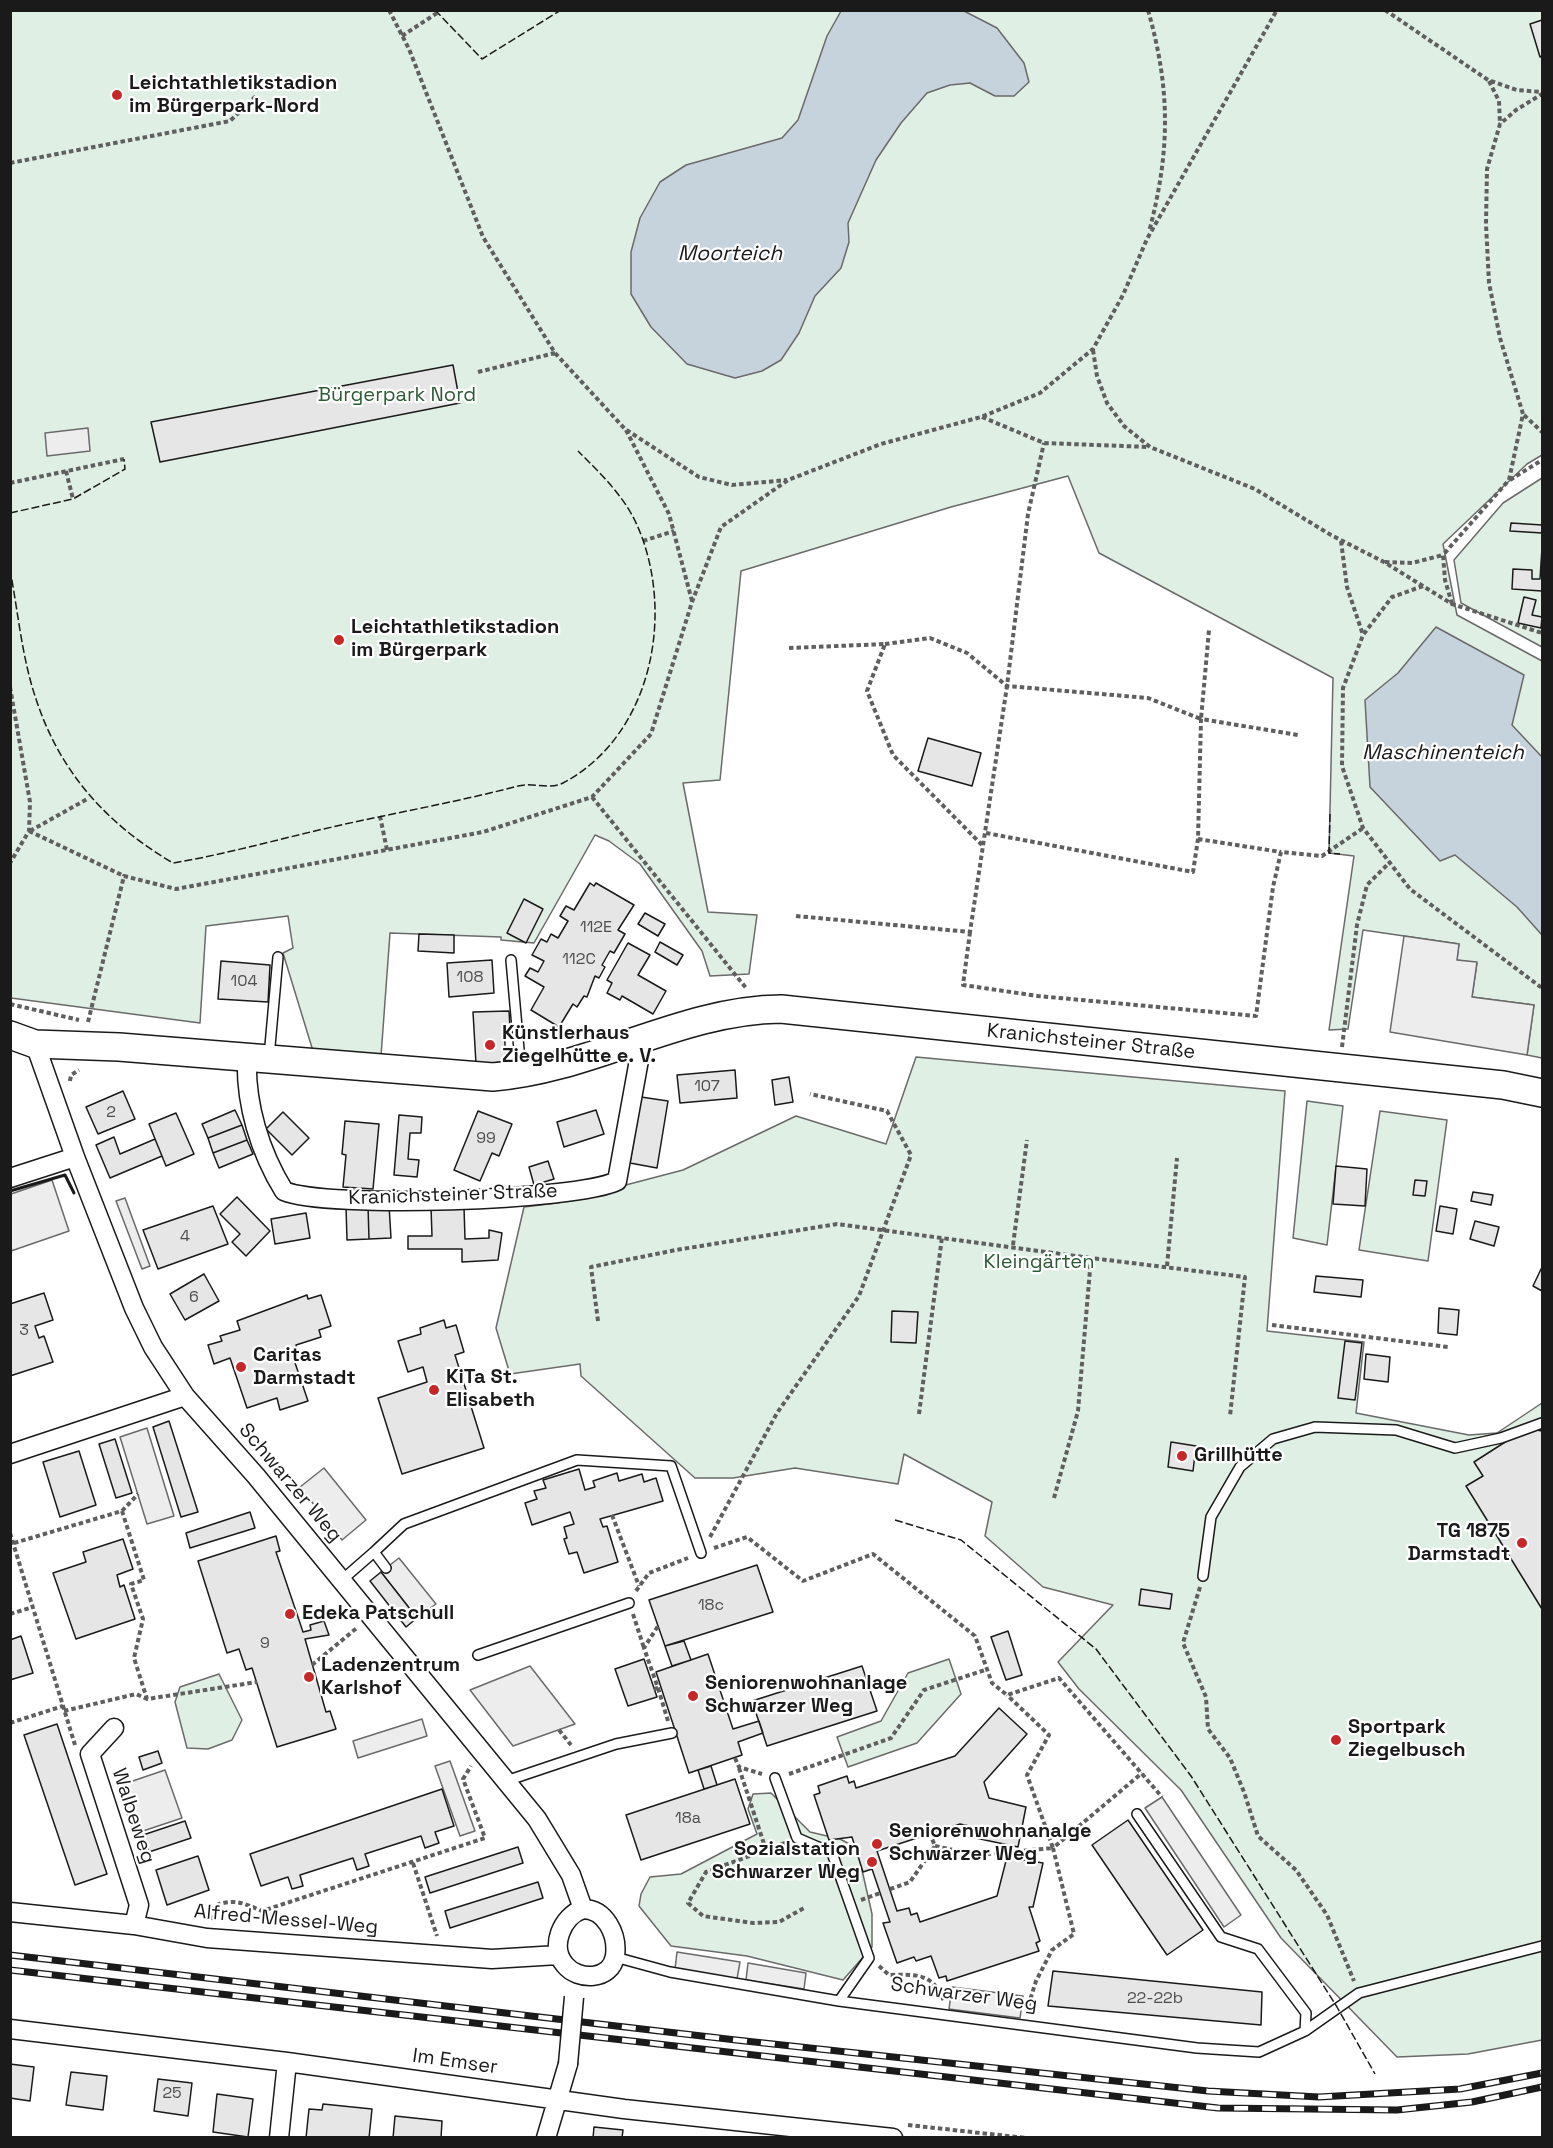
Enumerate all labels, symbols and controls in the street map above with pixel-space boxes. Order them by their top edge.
place label: Leichtathletikstadion im Bürgerpark-Nord [129,72,337,119]
marker: Leichtathletikstadion im Bürgerpark-Nord [110,88,124,102]
water label: Moorteich [678,241,782,267]
park label: Bürgerpark Nord [318,384,476,408]
place label: Leichtathletikstadion im Bürgerpark [351,616,559,663]
marker: Leichtathletikstadion im Bürgerpark [332,633,346,647]
water label: Maschinenteich [1362,740,1524,766]
house number: 112E [580,918,612,938]
house number: 112C [562,950,596,970]
house number: 108 [457,968,483,988]
house number: 104 [231,972,257,992]
street label: Kranichsteiner Straße [986,1019,1196,1065]
place label: Künstlerhaus Ziegelhütte e. V. [502,1022,656,1069]
marker: Künstlerhaus Ziegelhütte e. V. [483,1038,497,1052]
house number: 107 [694,1077,720,1097]
house number: 2 [106,1103,116,1123]
house number: 99 [476,1129,496,1149]
street label: Kranichsteiner Straße [348,1179,558,1211]
house number: 4 [180,1227,190,1247]
park label: Kleingärten [984,1251,1094,1275]
house number: 6 [189,1288,199,1308]
house number: 3 [19,1321,29,1341]
place label: Caritas Darmstadt [253,1344,356,1391]
marker: Caritas Darmstadt [234,1360,248,1374]
place label: KiTa St. Elisabeth [446,1366,535,1413]
marker: KiTa St. Elisabeth [427,1383,441,1397]
street label: Schwarzer Weg [233,1419,347,1547]
place label: Grillhütte [1194,1444,1283,1468]
marker: Grillhütte [1175,1449,1189,1463]
place label: TG 1875 Darmstadt [1407,1520,1510,1567]
marker: TG 1875 Darmstadt [1515,1536,1529,1550]
house number: 18c [698,1596,724,1616]
place label: Edeka Patschull [302,1602,454,1626]
marker: Edeka Patschull [283,1607,297,1621]
house number: 9 [260,1634,270,1654]
place label: Ladenzentrum Karlshof [321,1654,460,1701]
marker: Ladenzentrum Karlshof [302,1670,316,1684]
place label: Seniorenwohnanlage Schwarzer Weg [705,1672,907,1719]
marker: Seniorenwohnanlage Schwarzer Weg [686,1689,700,1703]
place label: Sportpark Ziegelbusch [1348,1716,1466,1763]
marker: Sportpark Ziegelbusch [1329,1733,1343,1747]
street label: Walbeweg [106,1765,160,1867]
house number: 18a [675,1809,701,1829]
place label: Seniorenwohnanalge Schwarzer Weg [889,1820,1092,1867]
marker: Seniorenwohnanalge Schwarzer Weg [870,1837,884,1851]
place label: Sozialstation Schwarzer Weg [712,1838,860,1885]
marker: Sozialstation Schwarzer Weg [865,1855,879,1869]
street label: Alfred-Messel-Weg [193,1900,379,1940]
street label: Schwarzer Weg [889,1973,1039,2017]
house number: 22-22b [1127,1989,1183,2009]
street label: Im Emser [411,2044,499,2080]
house number: 25 [162,2084,182,2104]

